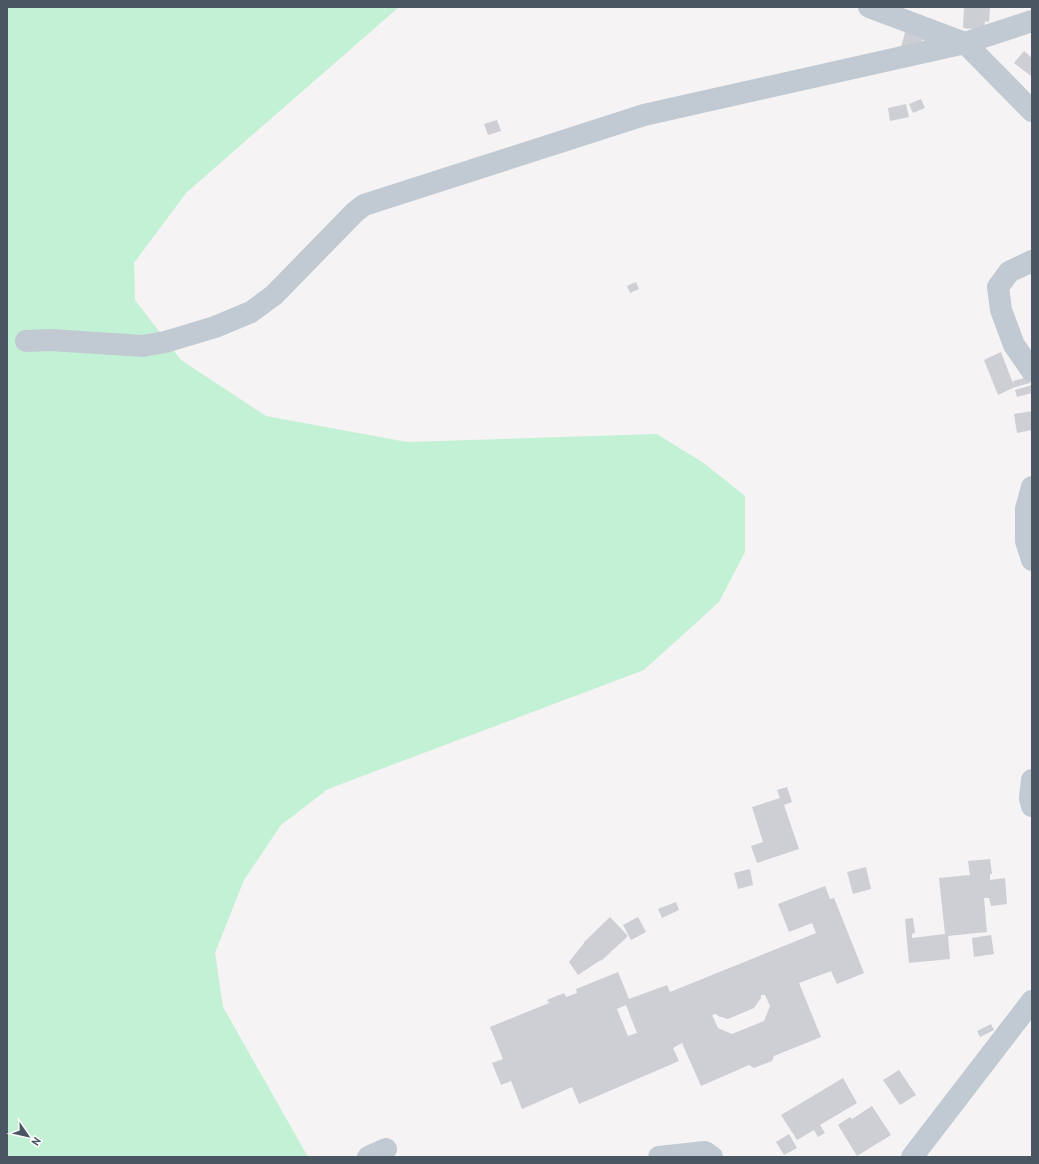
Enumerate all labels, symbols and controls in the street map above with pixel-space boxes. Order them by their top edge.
north arrow [8,1116,48,1156]
text: N [28,1135,44,1149]

